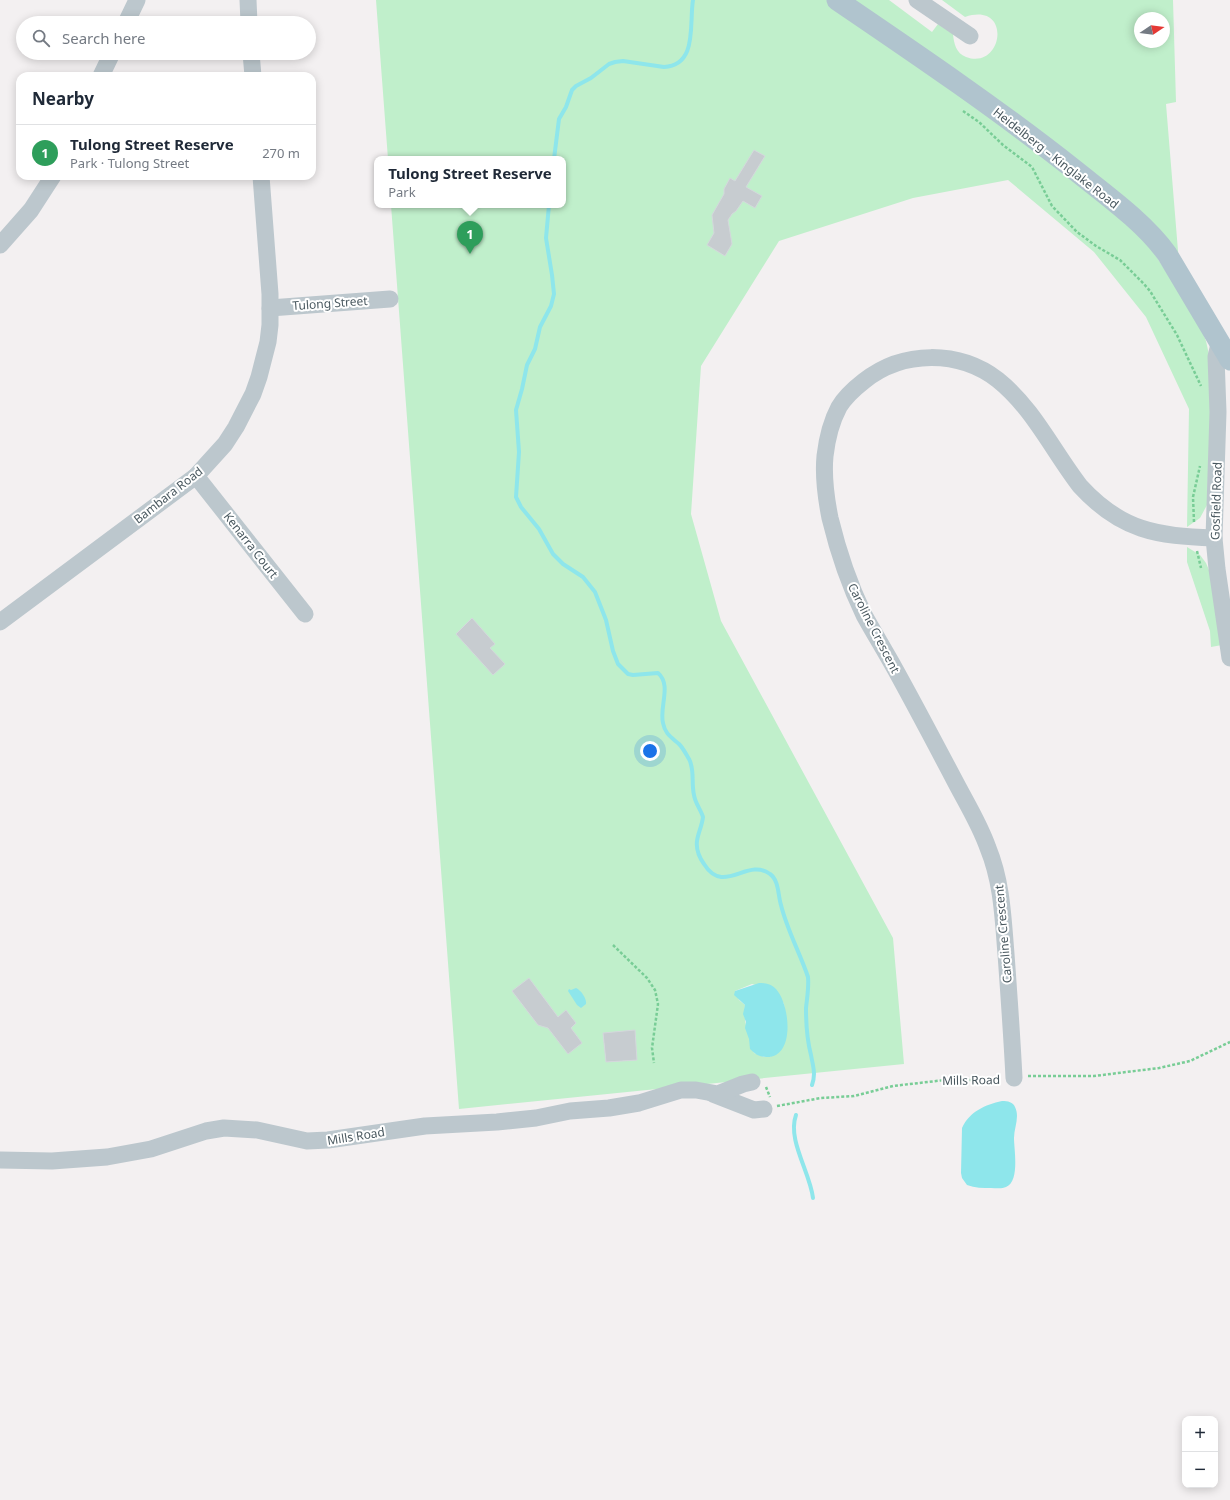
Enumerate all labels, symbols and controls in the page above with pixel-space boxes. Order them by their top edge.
north arrow [1134,12,1170,48]
search box [16,16,316,60]
icon: search [30,27,52,49]
text: Search here [62,28,145,48]
text: Nearby [32,87,94,110]
street label: Heidelberg – Kinglake Road [990,104,1122,212]
text: Tulong Street Reserve [70,134,234,154]
text: 1 [41,144,49,162]
text: 270 m [262,144,300,162]
text: Park · Tulong Street [70,154,189,172]
popup [374,156,566,208]
text: Tulong Street Reserve [388,163,552,183]
text: Park [388,183,416,201]
pin: 1 [457,221,483,254]
street label: Tulong Street [292,292,369,314]
street label: Gosfield Road [1206,462,1226,540]
street label: Bambara Road [130,463,206,527]
street label: Kenarra Court [220,508,283,582]
street label: Caroline Crescent [844,580,904,677]
your location [640,741,660,761]
street label: Caroline Crescent [990,883,1016,984]
street label: Mills Road [942,1071,1000,1089]
street label: Mills Road [326,1123,386,1149]
map controls [1182,1416,1218,1488]
button: + [1182,1416,1218,1452]
button: − [1182,1452,1218,1488]

